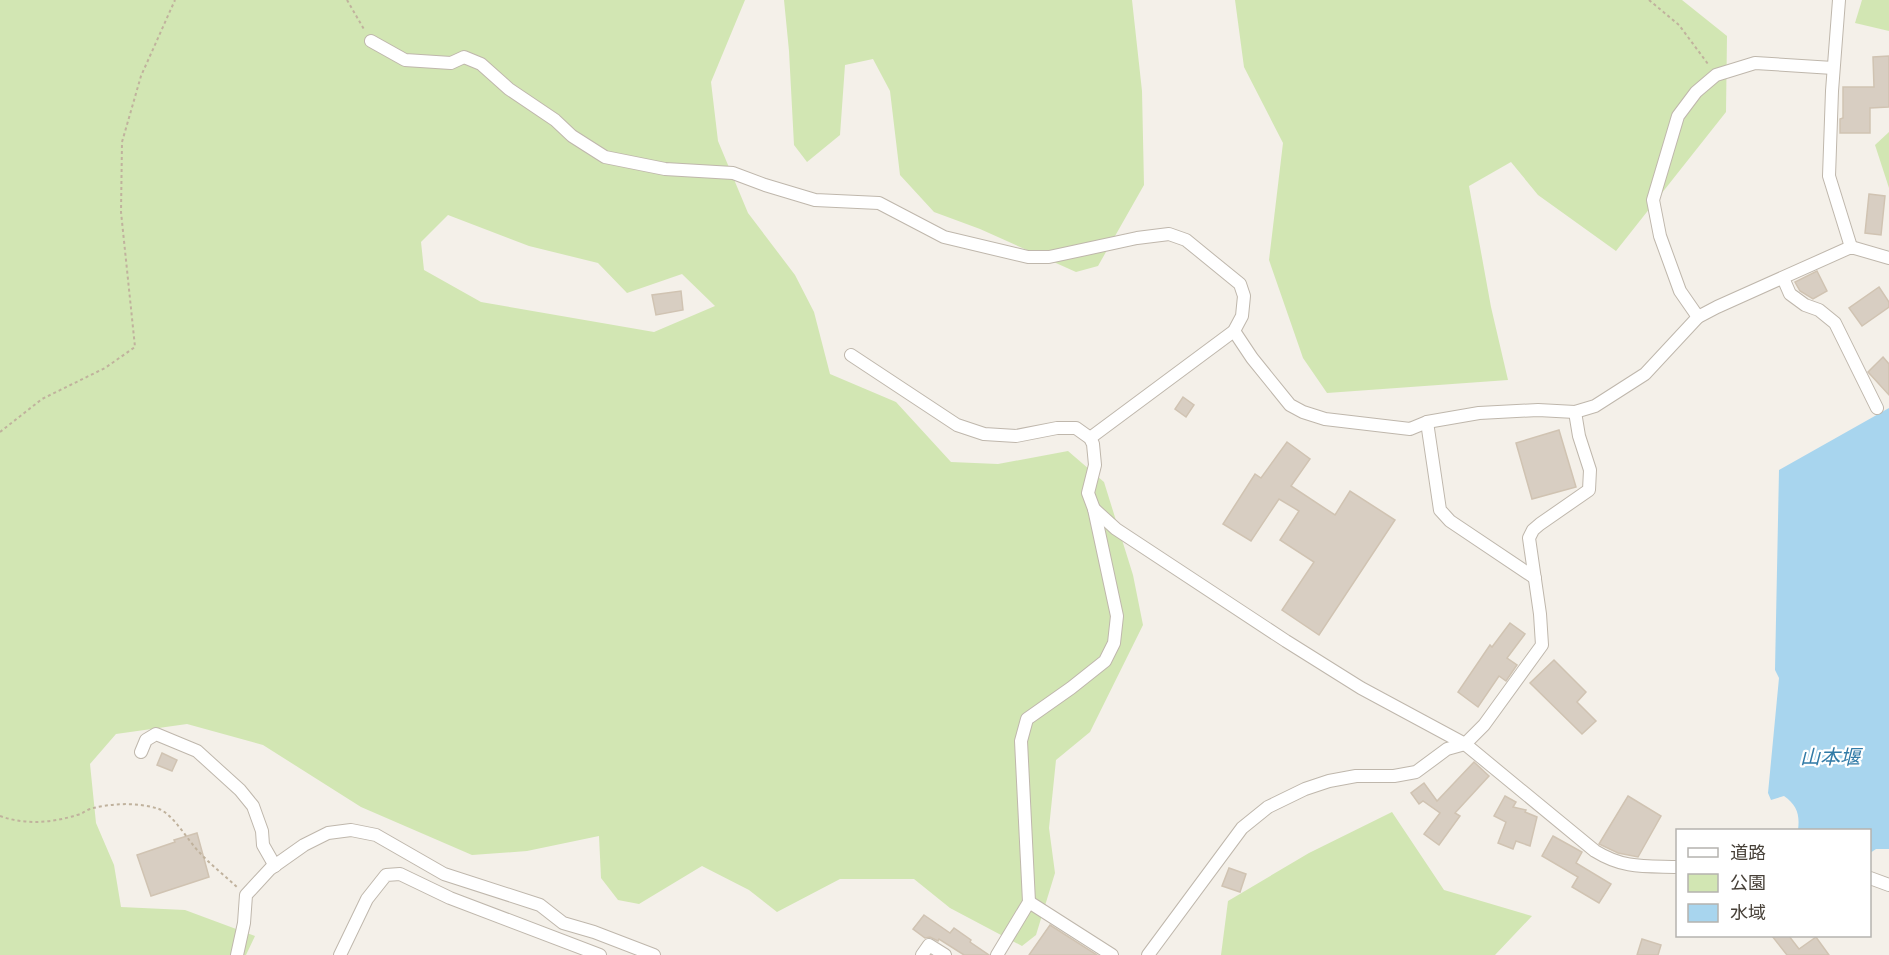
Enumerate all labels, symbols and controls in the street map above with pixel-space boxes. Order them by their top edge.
water label: 山本堰 [1800,743,1864,770]
legend [1676,829,1871,937]
text: 道路 [1730,840,1766,864]
text: 公園 [1730,870,1766,894]
text: 水域 [1730,900,1766,924]

